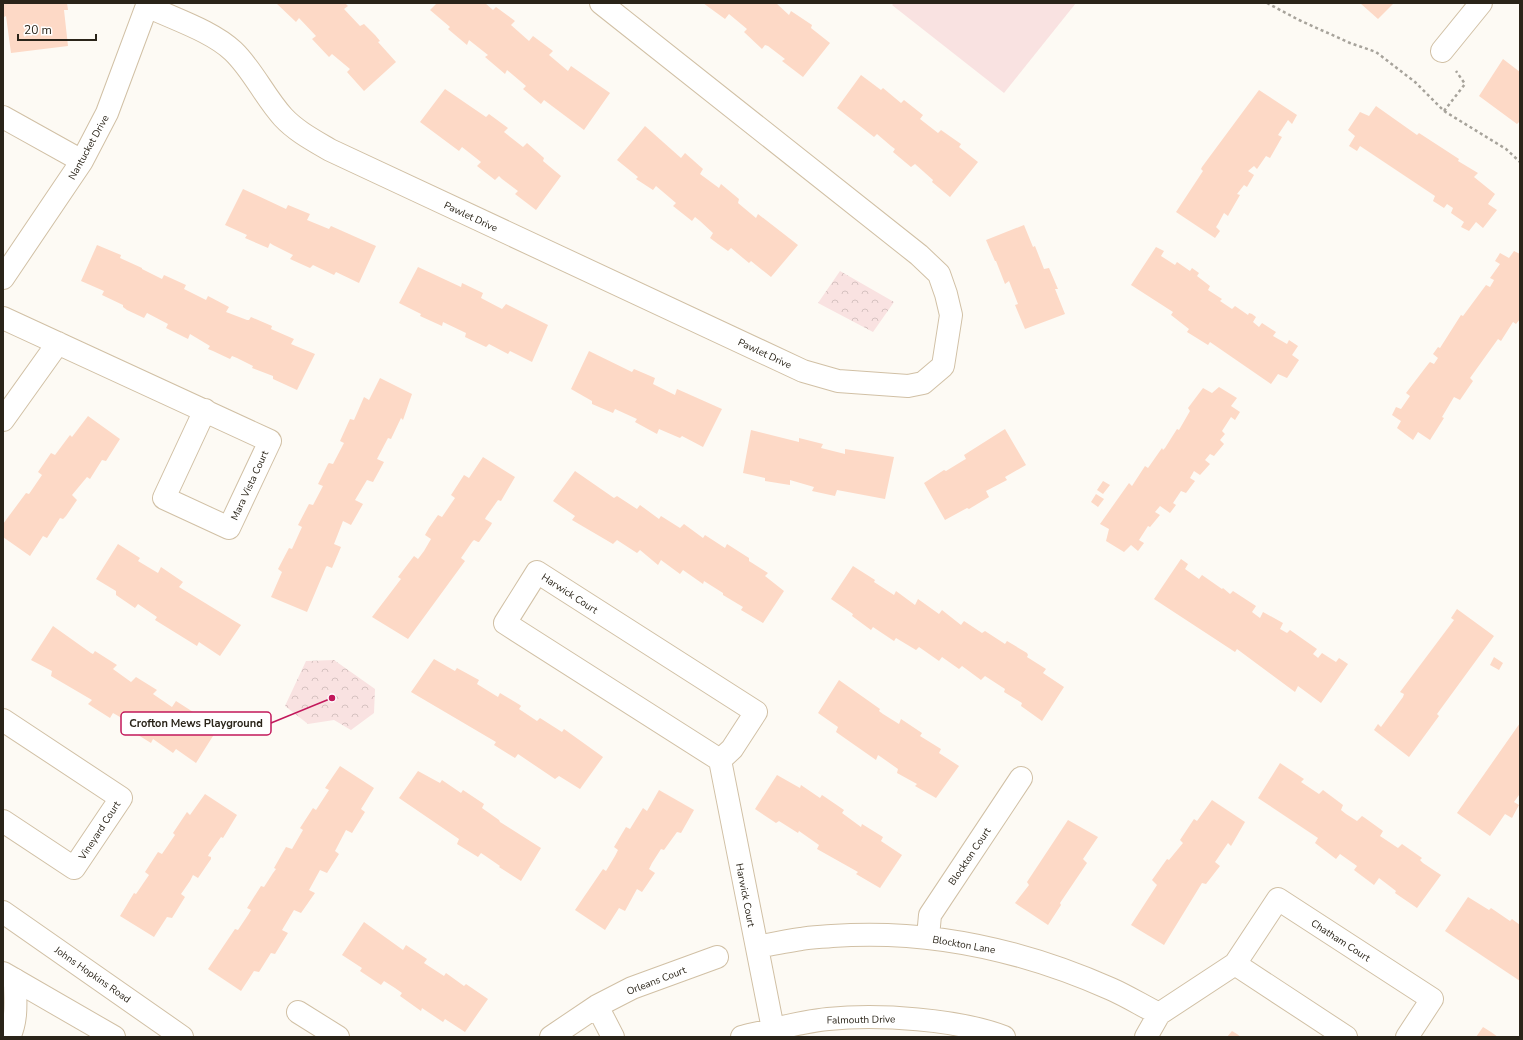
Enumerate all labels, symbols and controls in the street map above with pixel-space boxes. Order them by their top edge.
scale bar [18,16,96,42]
text: 20 m [24,22,52,38]
street label: Nantucket Drive [65,113,112,182]
street label: Pawlet Drive [441,198,500,235]
street label: Pawlet Drive [735,335,794,372]
street label: Mara Vista Court [228,448,272,523]
street label: Harwick Court [539,570,601,618]
callout: Crofton Mews Playground [121,712,271,735]
text: Crofton Mews Playground [129,716,263,731]
street label: Vineyard Court [75,798,124,863]
street label: Blockton Court [945,825,995,888]
street label: Harwick Court [732,862,758,929]
street label: Chatham Court [1308,916,1373,966]
street label: Blockton Lane [931,933,996,957]
street label: Johns Hopkins Road [51,943,134,1007]
street label: Orleans Court [625,963,689,999]
street label: Falmouth Drive [827,1012,896,1028]

